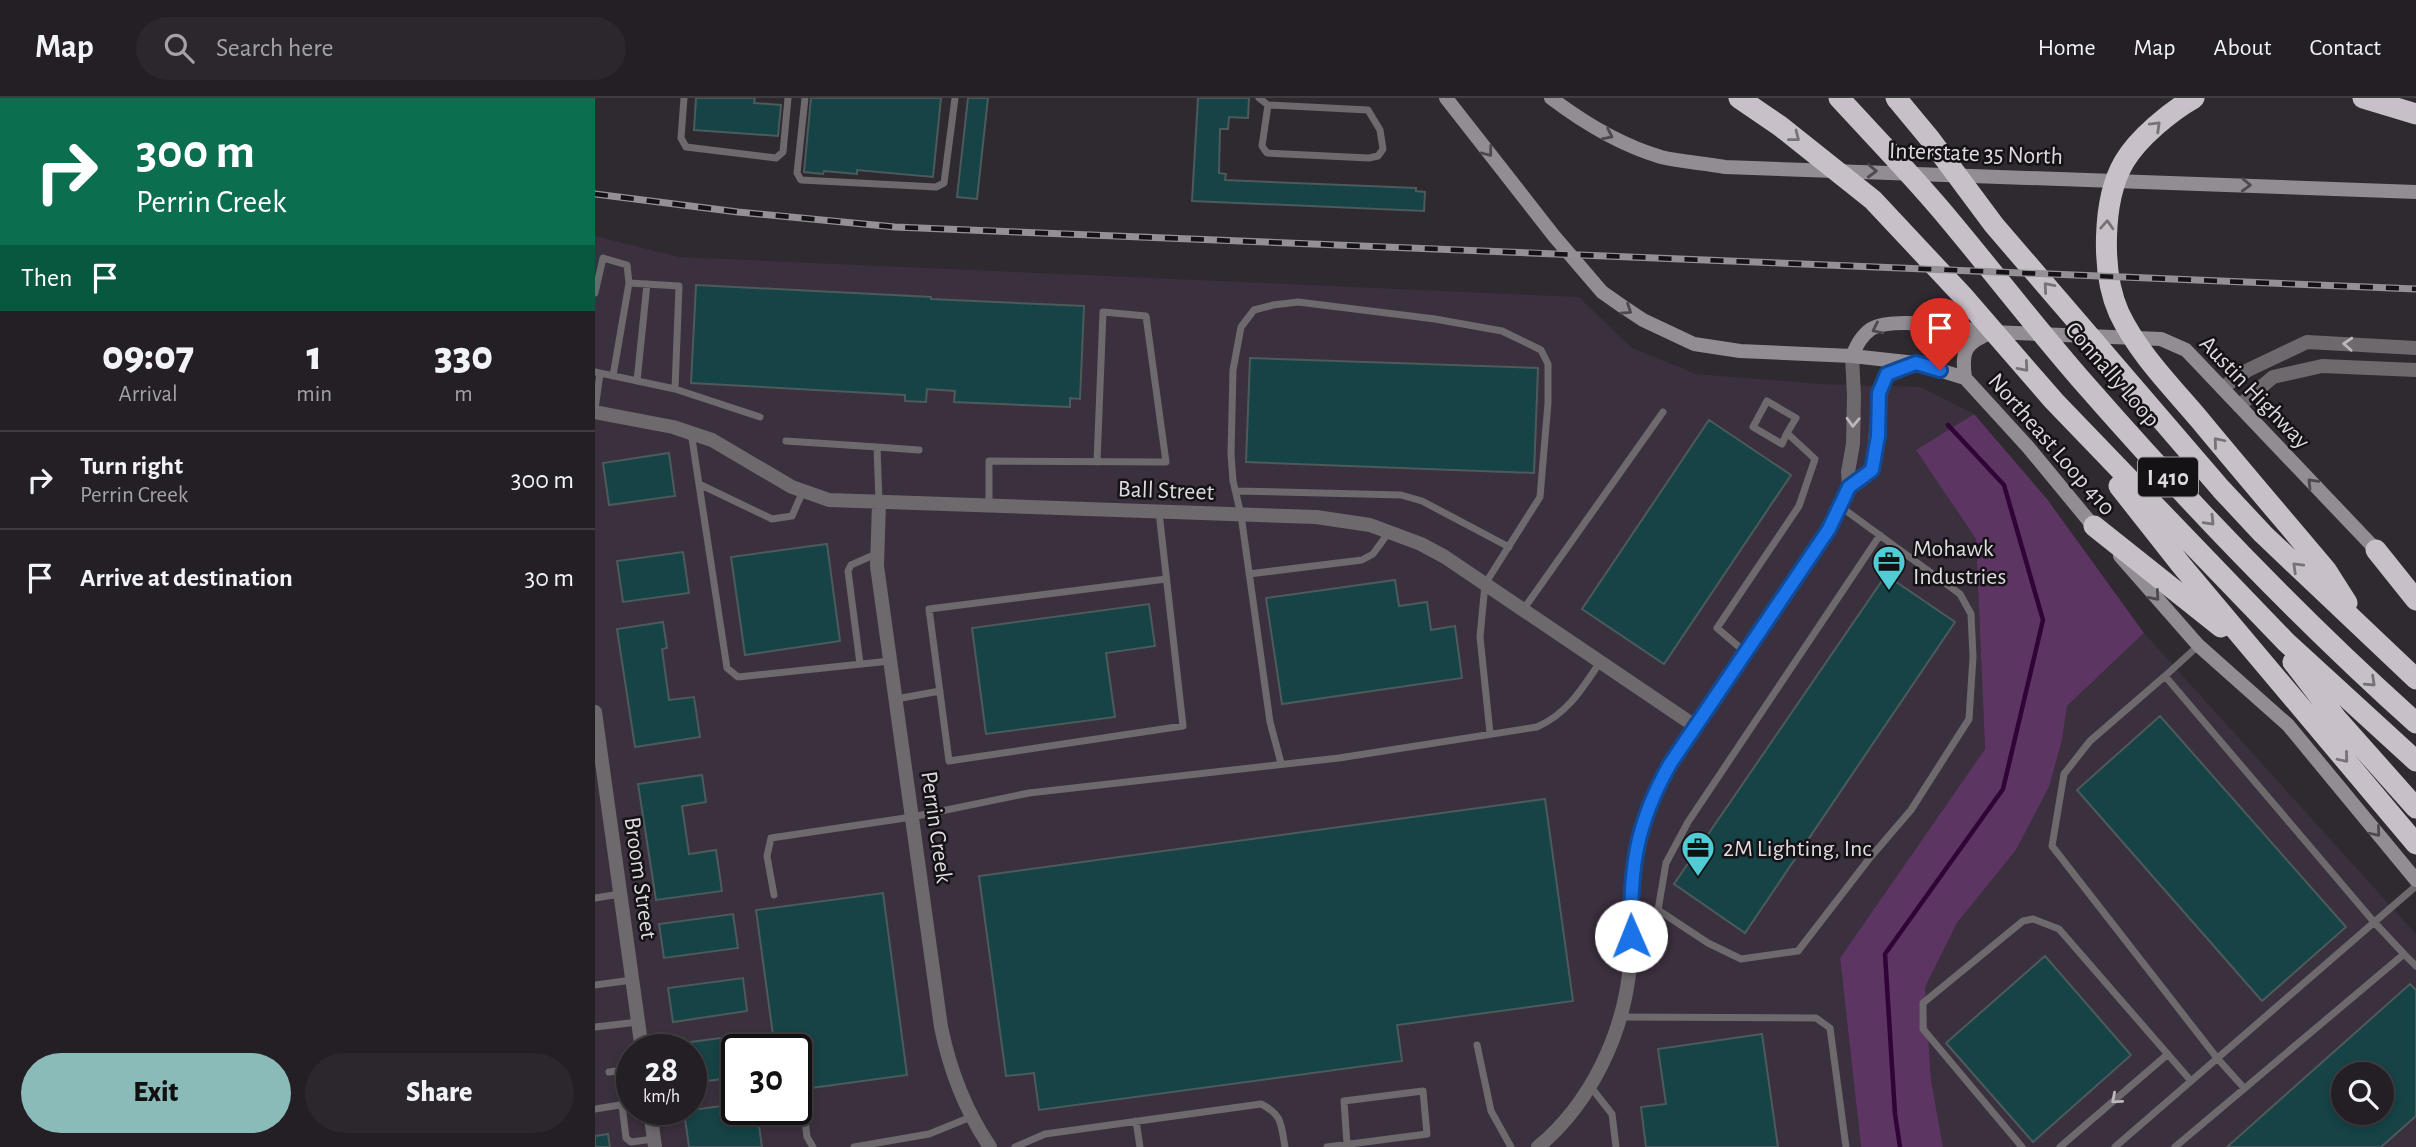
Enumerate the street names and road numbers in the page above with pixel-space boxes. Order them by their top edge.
street label: Interstate 35 North [1889,139,2063,169]
street label: Connally Loop [2060,317,2164,432]
street label: Austin Highway [2195,331,2314,454]
street label: Northeast Loop 410 [1983,369,2119,520]
road number: I 410 [2138,458,2198,496]
street label: Ball Street [1117,477,1215,505]
street label: Perrin Creek [916,770,956,885]
street label: Broom Street [620,815,661,941]

